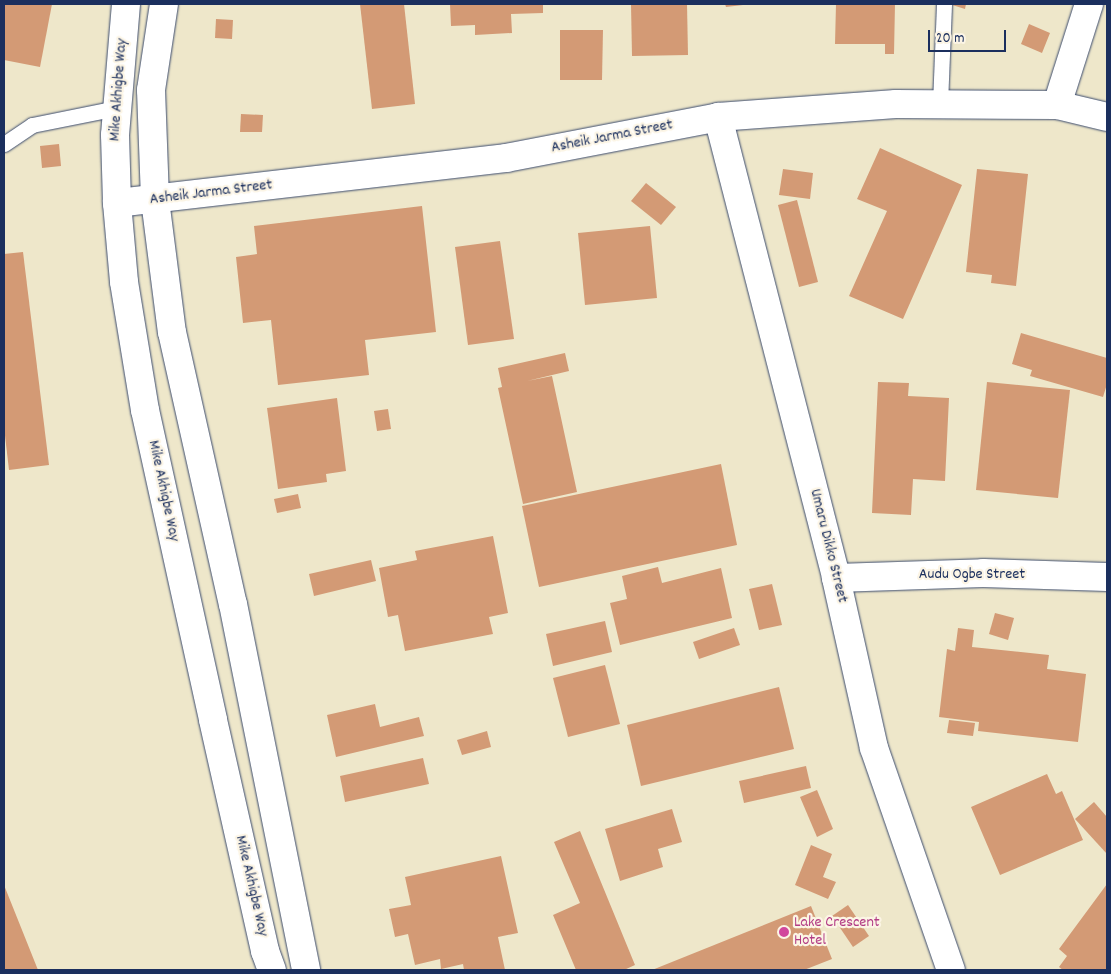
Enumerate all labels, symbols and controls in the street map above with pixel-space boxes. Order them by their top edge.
scale bar [931,20,1008,52]
text: 20 m [936,28,964,50]
street label: Mike Akhigbe Way [106,38,132,142]
street label: Asheik Jarma Street [550,116,674,158]
street label: Asheik Jarma Street [149,176,273,210]
street label: Mike Akhigbe Way [143,439,183,543]
street label: Umaru Dikko Street [805,487,851,605]
street label: Audu Ogbe Street [919,565,1025,585]
street label: Mike Akhigbe Way [230,834,272,938]
place label: Lake Crescent Hotel [794,913,880,951]
marker: Lake Crescent Hotel [778,926,790,938]

